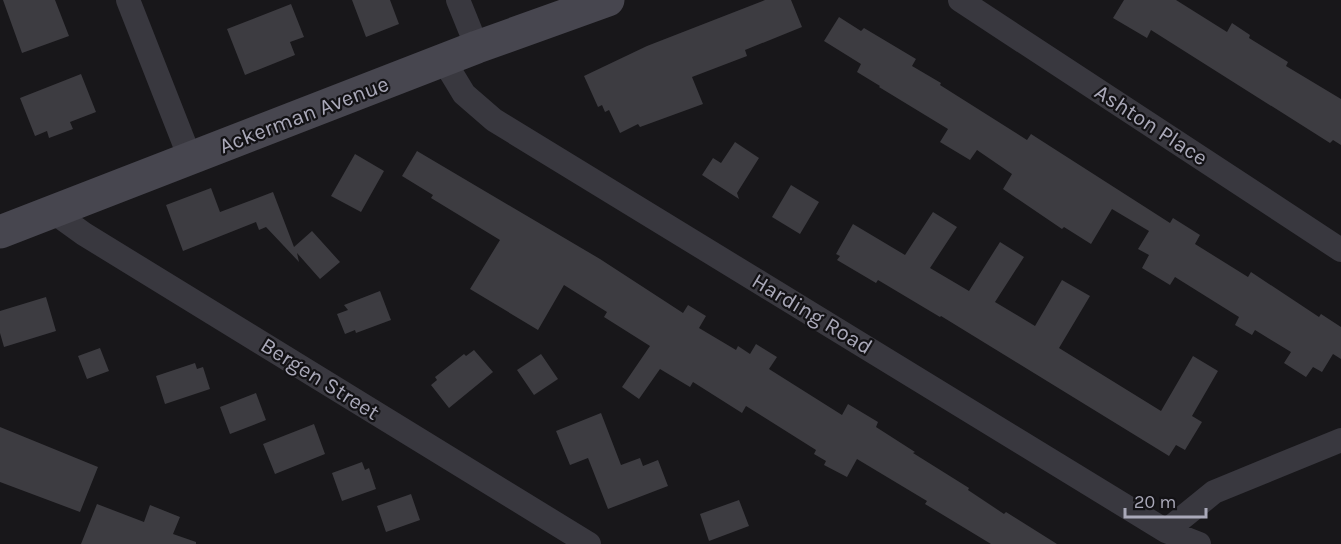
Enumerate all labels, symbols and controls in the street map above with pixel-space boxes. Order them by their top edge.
street label: Ackerman Avenue [216,71,392,159]
street label: Ashton Place [1090,79,1212,171]
street label: Harding Road [747,268,877,360]
street label: Bergen Street [256,332,384,426]
scale bar [1125,481,1206,519]
text: 20 m [1134,491,1176,513]

